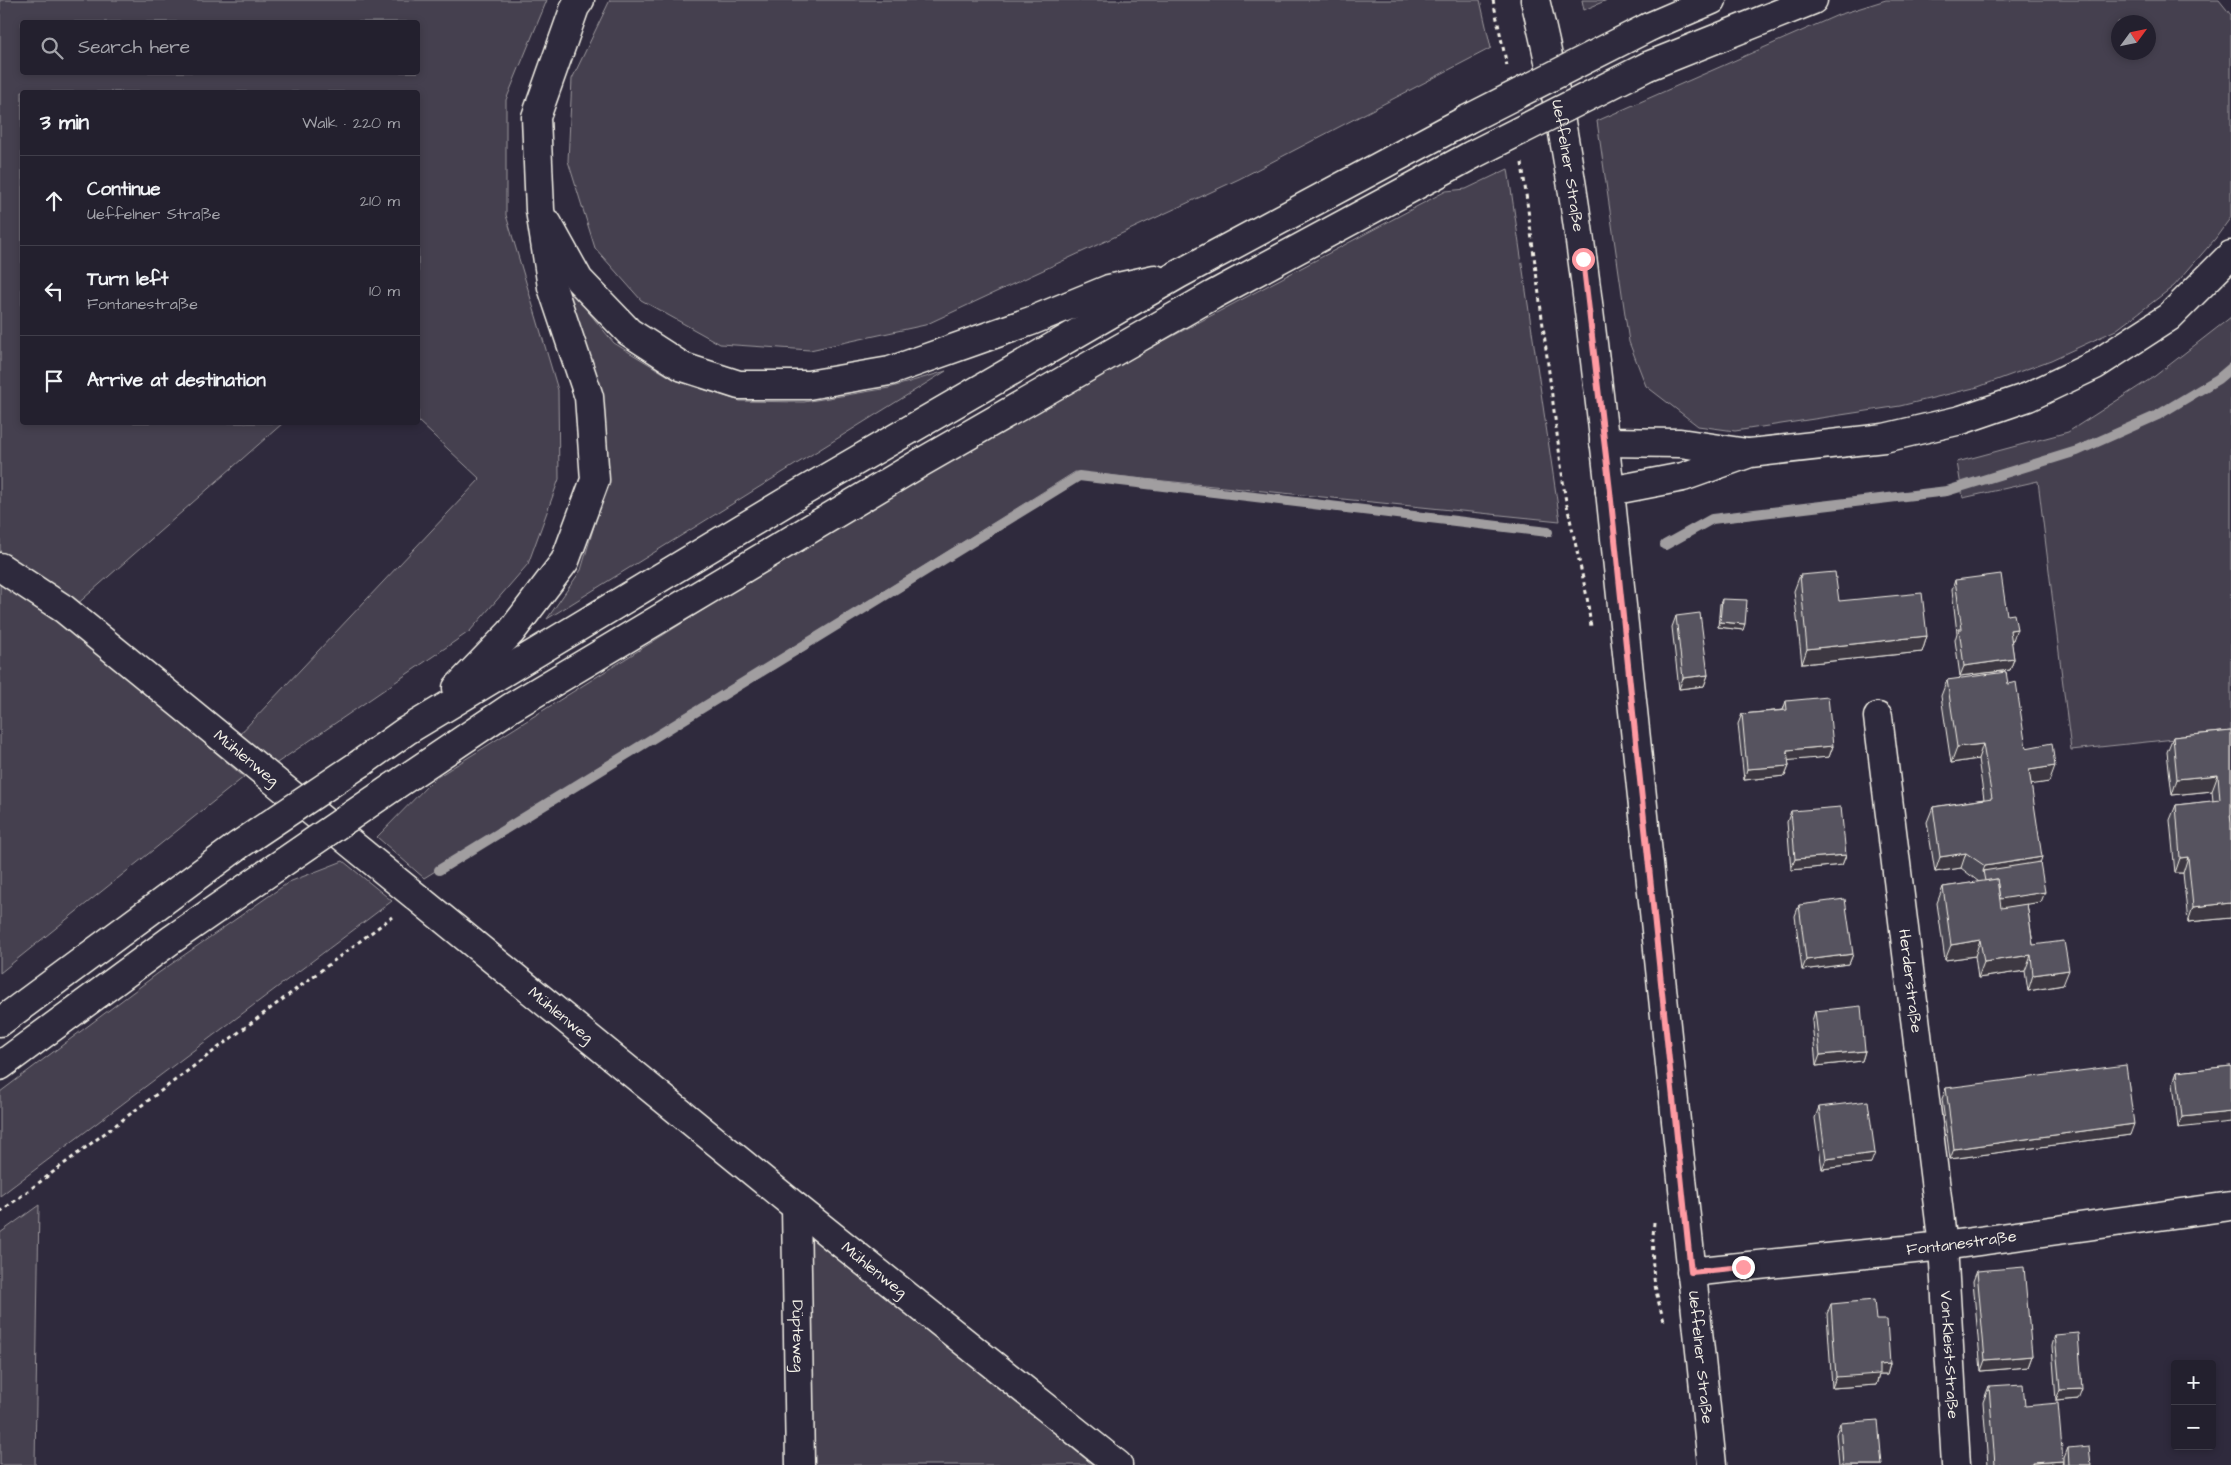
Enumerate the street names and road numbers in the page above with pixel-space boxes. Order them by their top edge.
street label: Ueffelner Straße [1546,98,1590,233]
street label: Mühlenweg [209,725,284,792]
street label: Herderstraße [1893,928,1928,1034]
street label: Mühlenweg [523,982,598,1049]
street label: Fontanestraße [1905,1225,2018,1261]
street label: Mühlenweg [837,1237,912,1304]
street label: Ueffelner Straße [1683,1290,1719,1425]
street label: Von-Kleist-Straße [1935,1290,1964,1420]
street label: Düpteweg [786,1300,810,1372]

